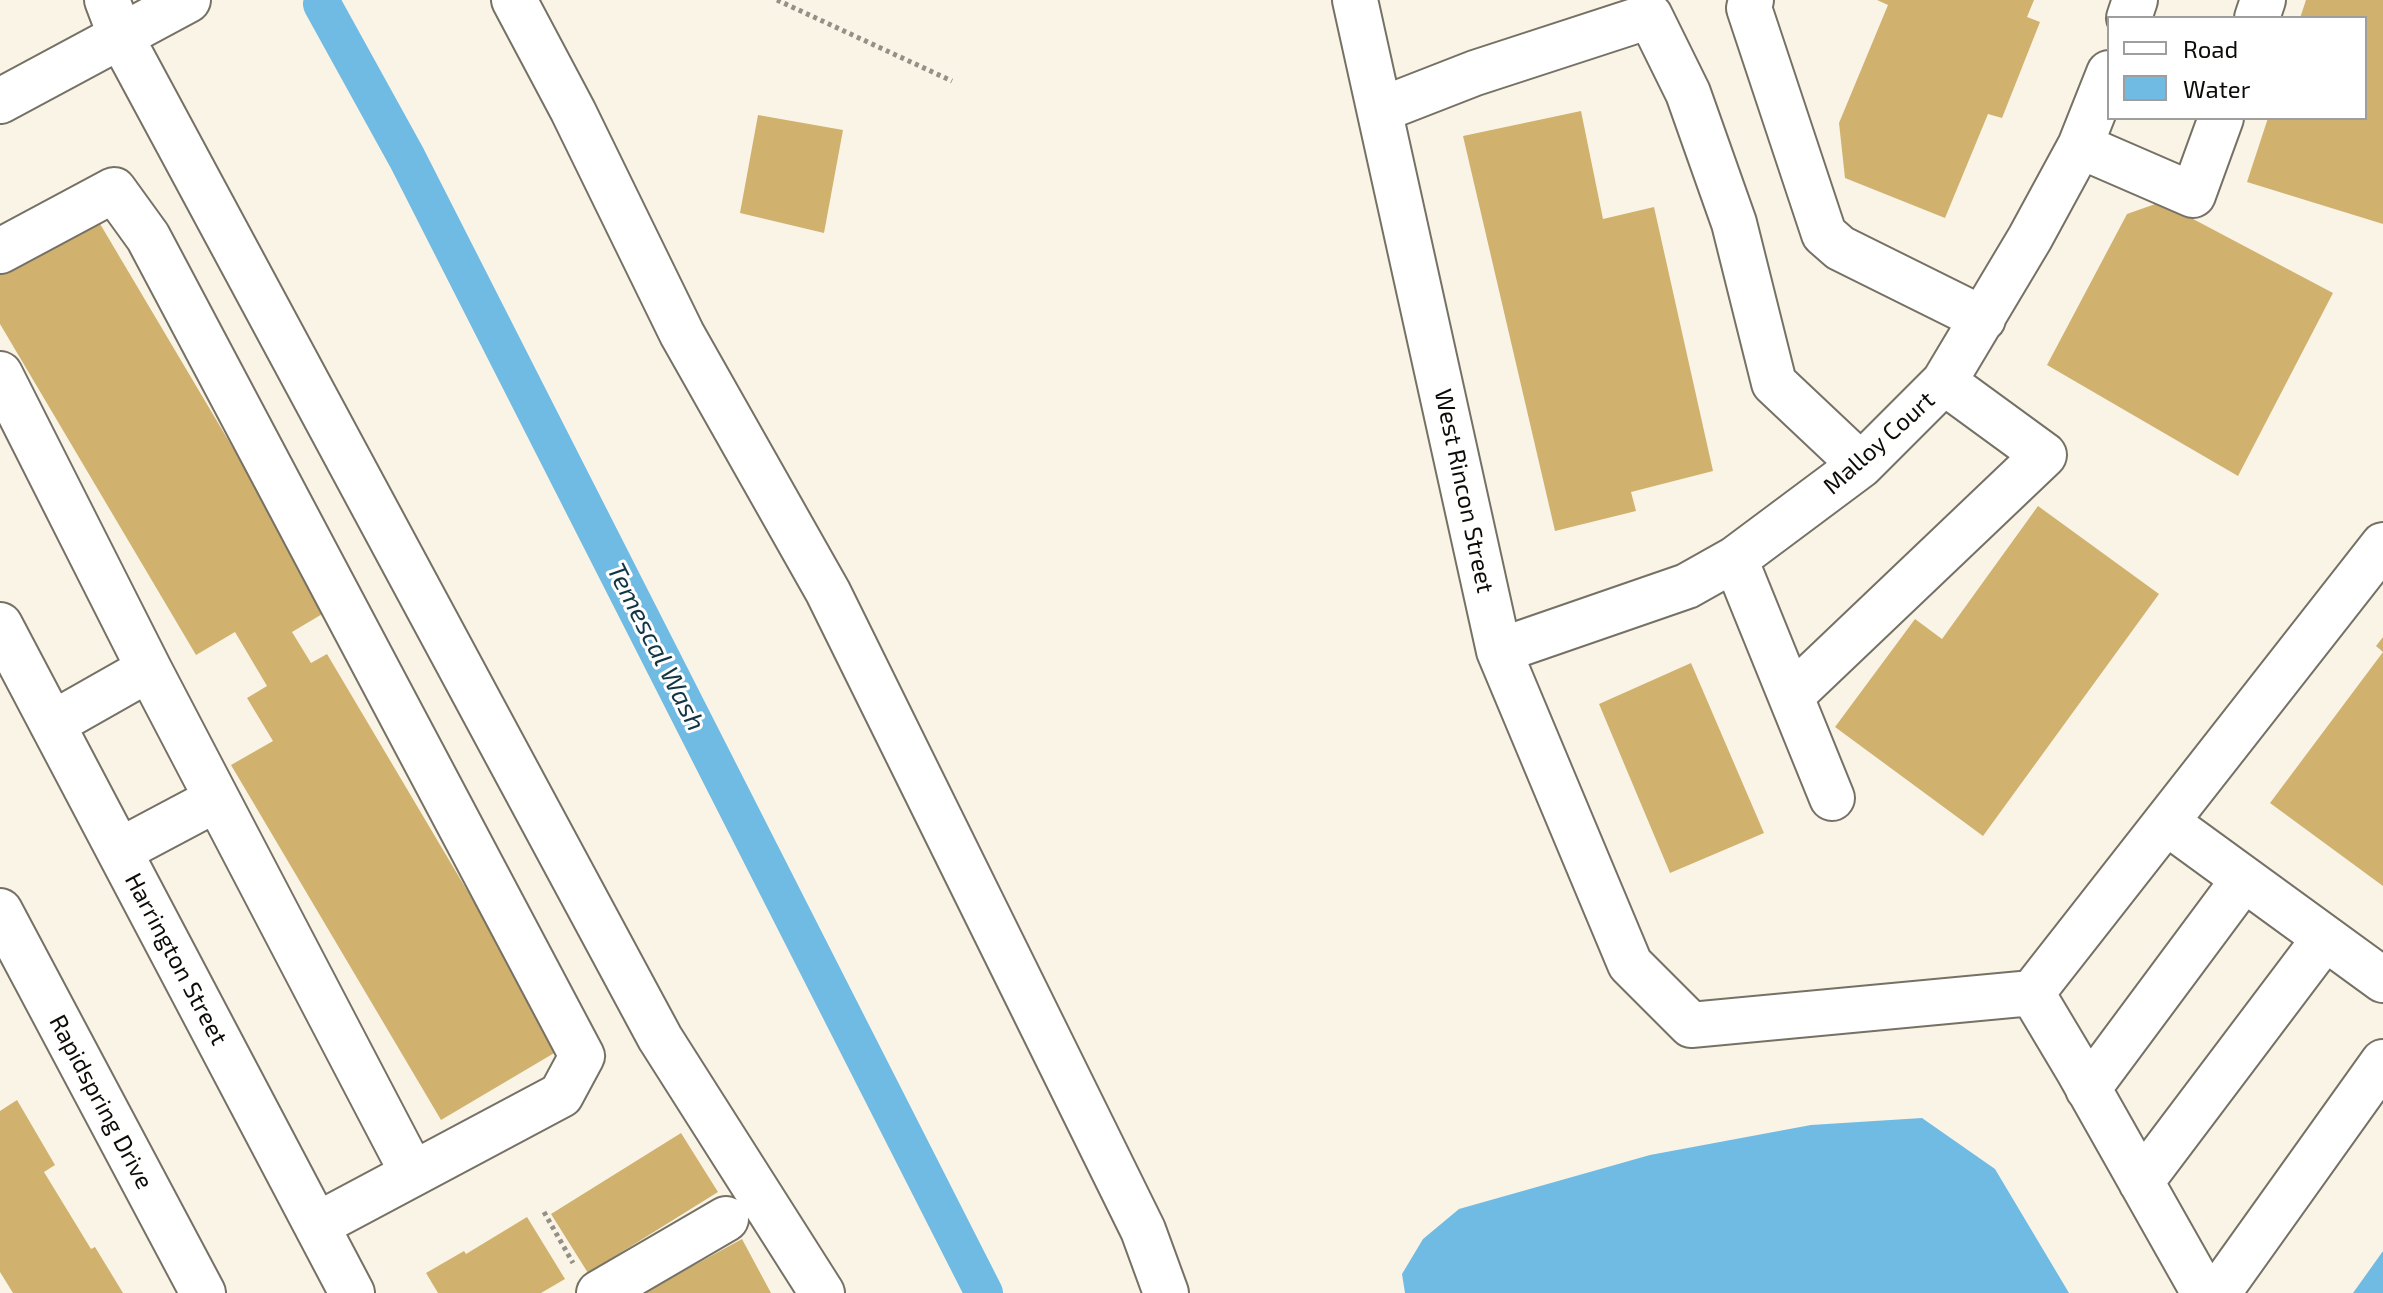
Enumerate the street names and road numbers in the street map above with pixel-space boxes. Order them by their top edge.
street label: West Rincon Street [1428,386,1500,596]
street label: Malloy Court [1817,386,1941,500]
street label: Harrington Street [119,868,233,1050]
street label: Rapidspring Drive [43,1010,159,1194]

